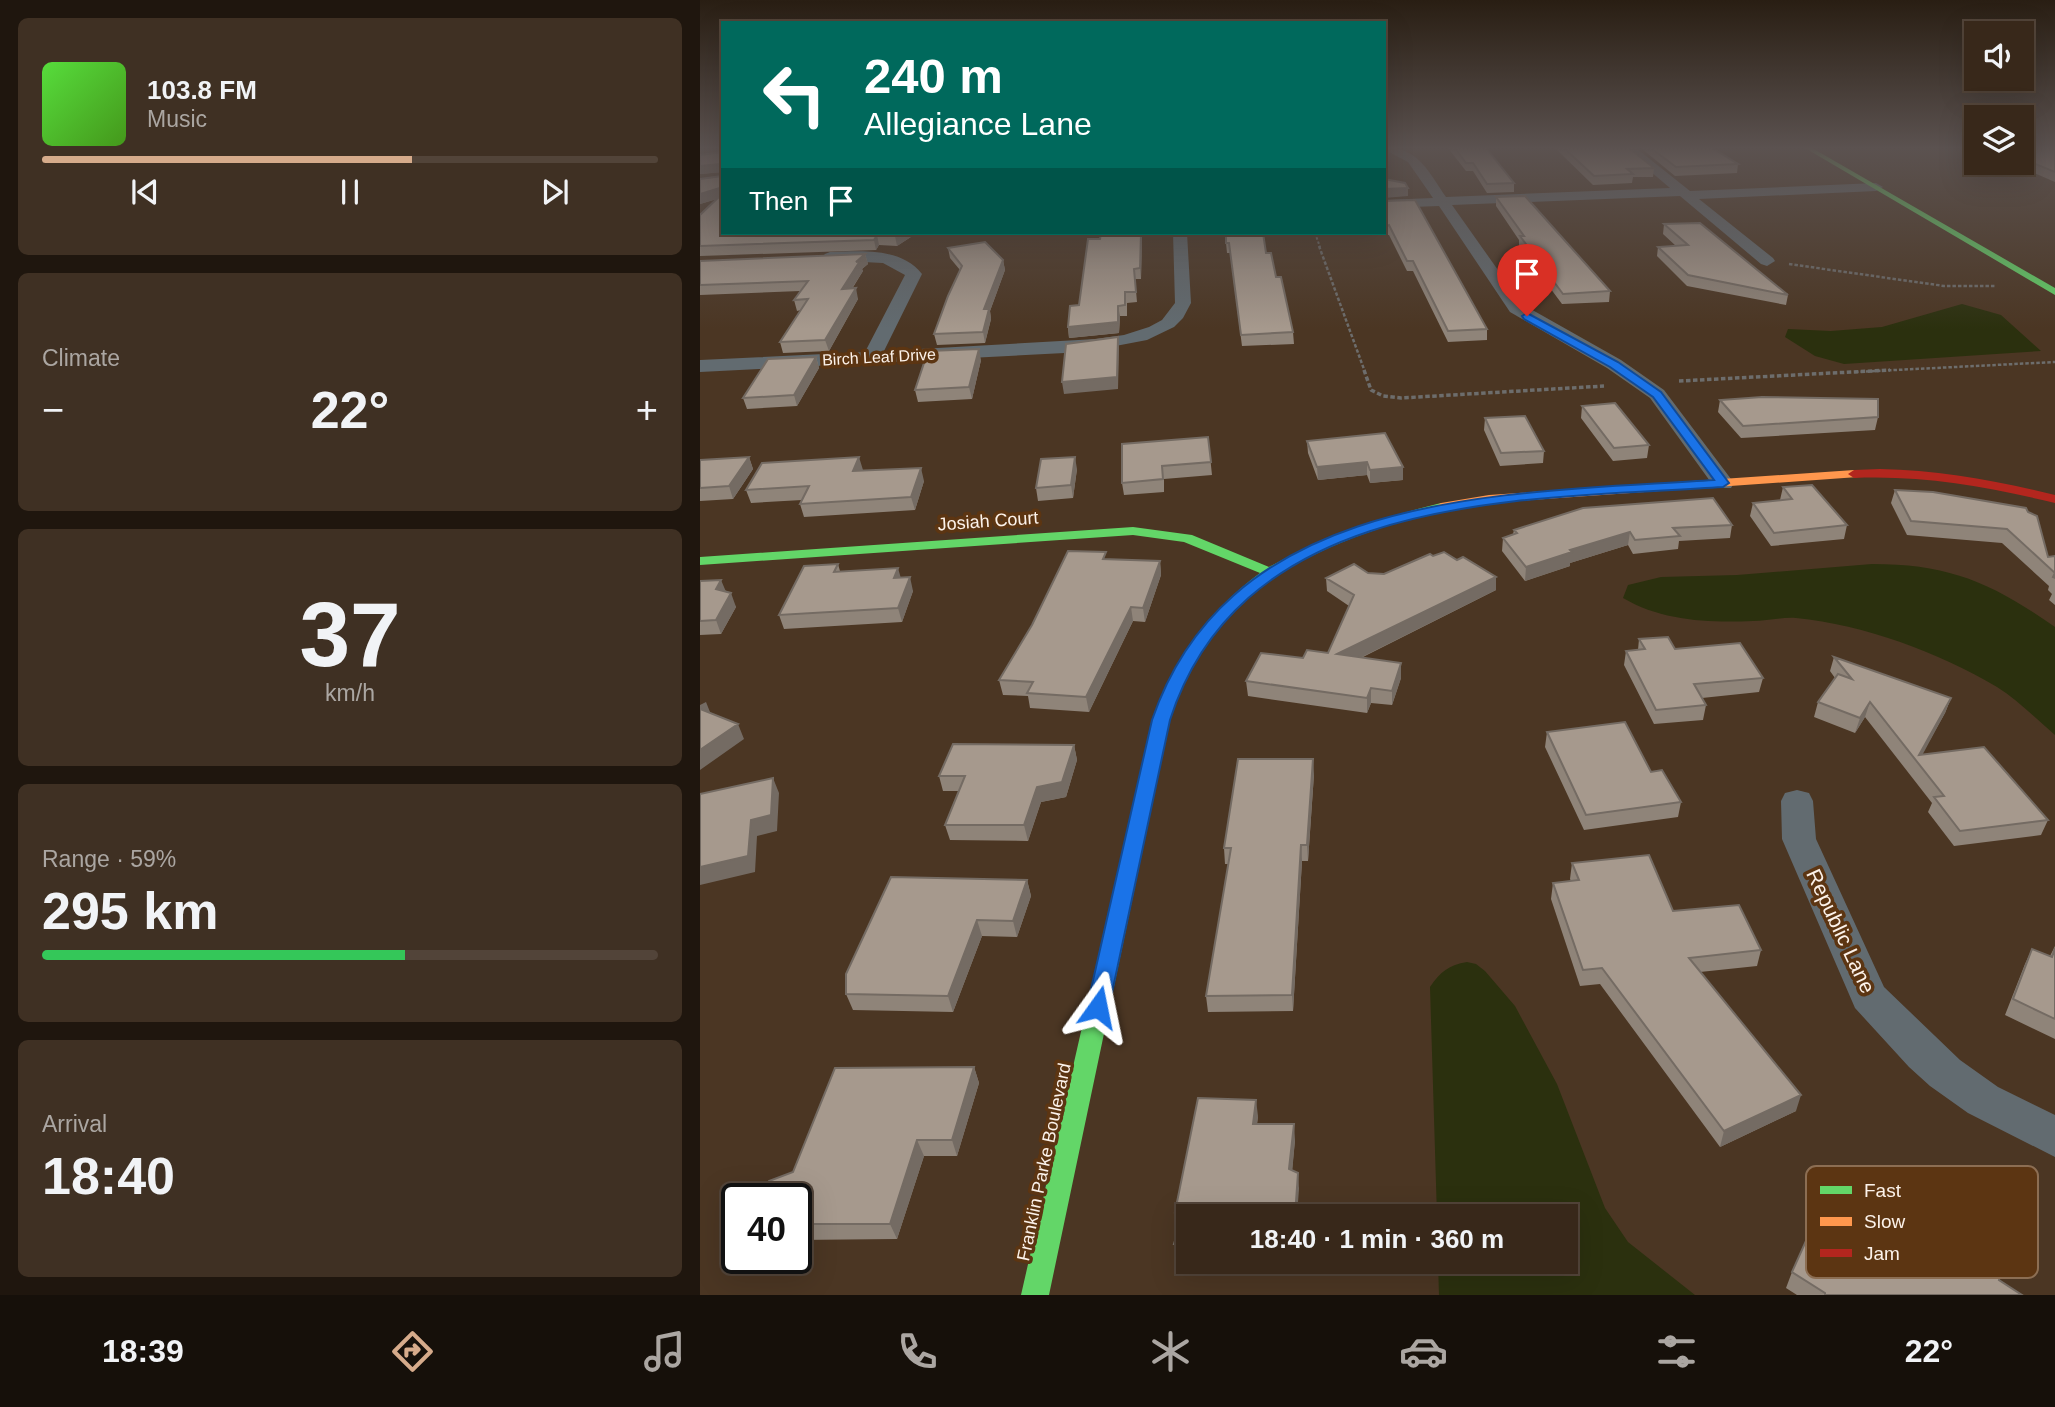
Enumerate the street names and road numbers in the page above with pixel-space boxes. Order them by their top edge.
street label: Birch Leaf Drive [822,346,936,368]
street label: Josiah Court [937,507,1039,535]
street label: Republic Lane [1802,865,1880,997]
street label: Franklin Parke Boulevard [1013,1061,1075,1263]

